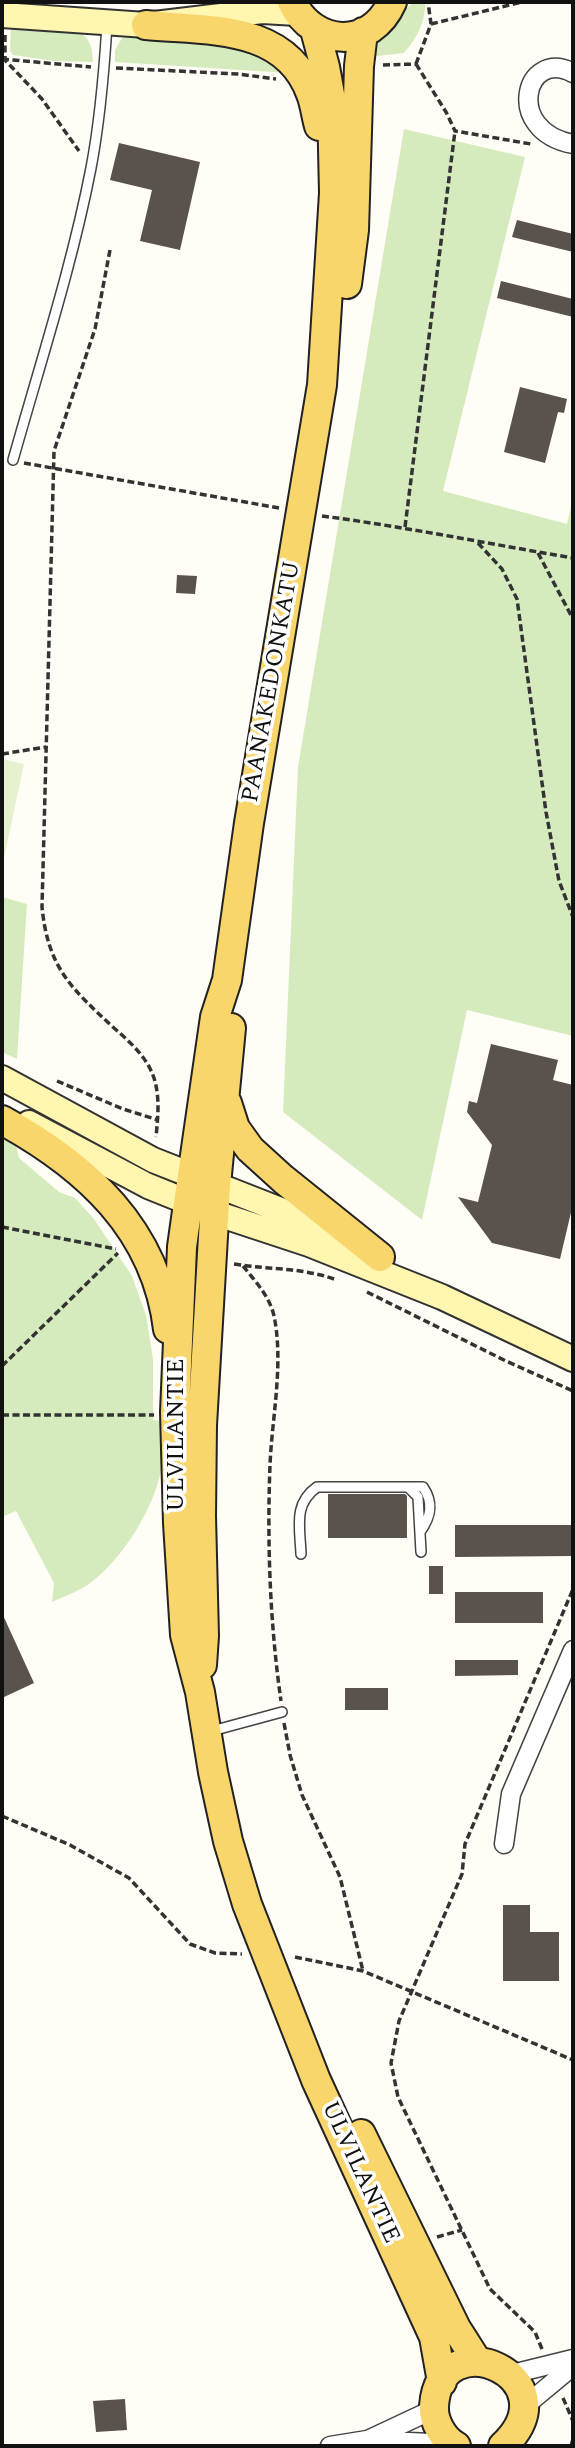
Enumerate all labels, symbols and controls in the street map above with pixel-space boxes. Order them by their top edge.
street label: PAANAKEDONKATU [238,559,308,805]
street label: ULVILANTIE [164,1358,192,1512]
street label: ULVILANTIE [314,2097,404,2249]

